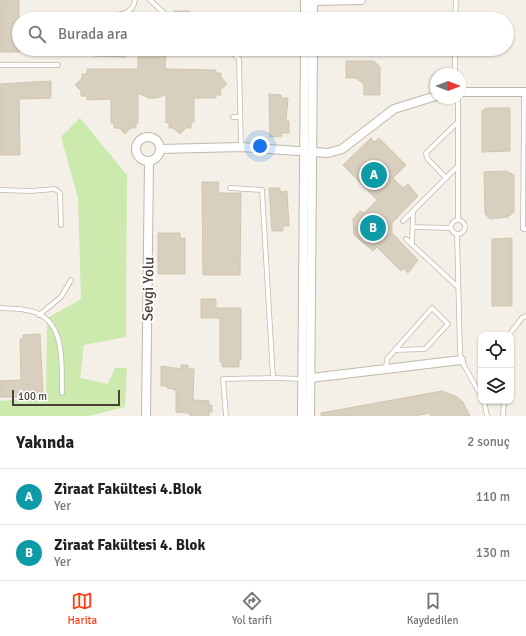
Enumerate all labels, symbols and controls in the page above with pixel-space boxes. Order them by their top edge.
search box [12,12,514,56]
icon: search [26,23,48,45]
text: Burada ara [58,25,128,43]
north arrow [430,68,466,104]
your location [250,136,270,156]
pin: A [361,160,387,190]
pin: B [360,213,386,243]
street label: Sevgi Yolu [138,257,158,321]
map controls [478,332,514,404]
button: locate [478,332,514,368]
button: layers [478,368,514,404]
scale bar [12,388,120,407]
text: 100 m [18,390,47,403]
text: Yakında [16,432,74,453]
text: 2 sonuç [467,434,510,450]
text: Ziraat Fakültesi 4.Blok [54,480,202,498]
text: A [25,489,33,505]
text: 110 m [476,489,510,505]
text: Yer [54,498,71,514]
text: Ziraat Fakültesi 4. Blok [54,536,205,554]
text: B [25,545,33,561]
text: 130 m [476,545,510,561]
text: Yer [54,554,71,570]
tab: Harita [67,590,97,627]
tab: Yol tarifi [232,590,272,627]
tab: Kaydedilen [407,590,459,627]

